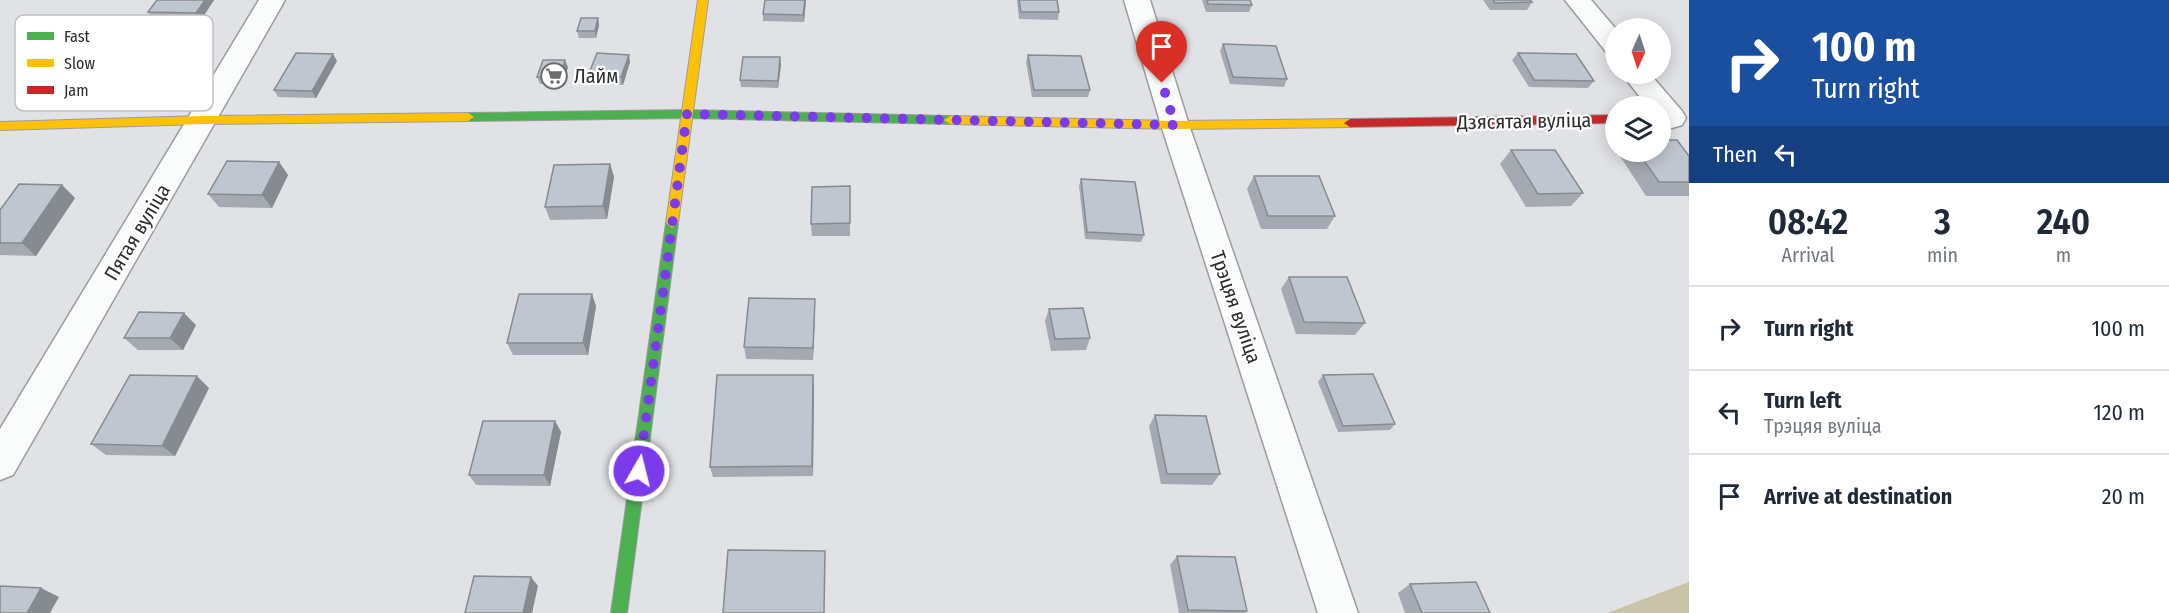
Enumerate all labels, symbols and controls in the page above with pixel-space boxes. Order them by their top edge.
legend [15,15,213,111]
north arrow [1605,18,1671,84]
map controls [1605,18,1671,162]
pin [1136,21,1187,83]
text: 100 m [1812,22,1916,72]
icon: right [1713,24,1791,102]
text: Fast [64,27,91,46]
icon: arrive [1145,30,1178,63]
text: Slow [64,54,95,73]
supermarket icon: Лайм [539,61,569,91]
place label: Лайм [574,64,618,88]
text: Turn right [1812,73,1920,105]
text: Jam [64,81,89,100]
button: layers [1605,96,1671,162]
street label: Дзясятая вуліца [1456,108,1591,134]
icon: left [1769,138,1802,171]
text: Then [1713,141,1757,168]
street label: Пятая вуліца [99,180,175,284]
text: 08:42 [1768,200,1848,244]
text: 3 [1934,200,1951,244]
text: 240 [2037,200,2090,244]
text: Arrival [1782,243,1835,267]
text: min [1927,243,1958,267]
text: m [2056,243,2071,267]
street label: Трэцяя вуліца [1206,248,1266,366]
icon: right [1713,312,1746,345]
text: Turn right [1764,315,1853,342]
text: 100 m [2091,315,2145,342]
text: Turn left [1764,387,1842,414]
icon: left [1713,396,1746,429]
text: 120 m [2093,399,2145,426]
text: Трэцяя вуліца [1764,414,1881,438]
position arrow [607,439,671,503]
icon: arrive [1713,480,1746,513]
text: Arrive at destination [1764,483,1952,510]
text: 20 m [2102,483,2145,510]

